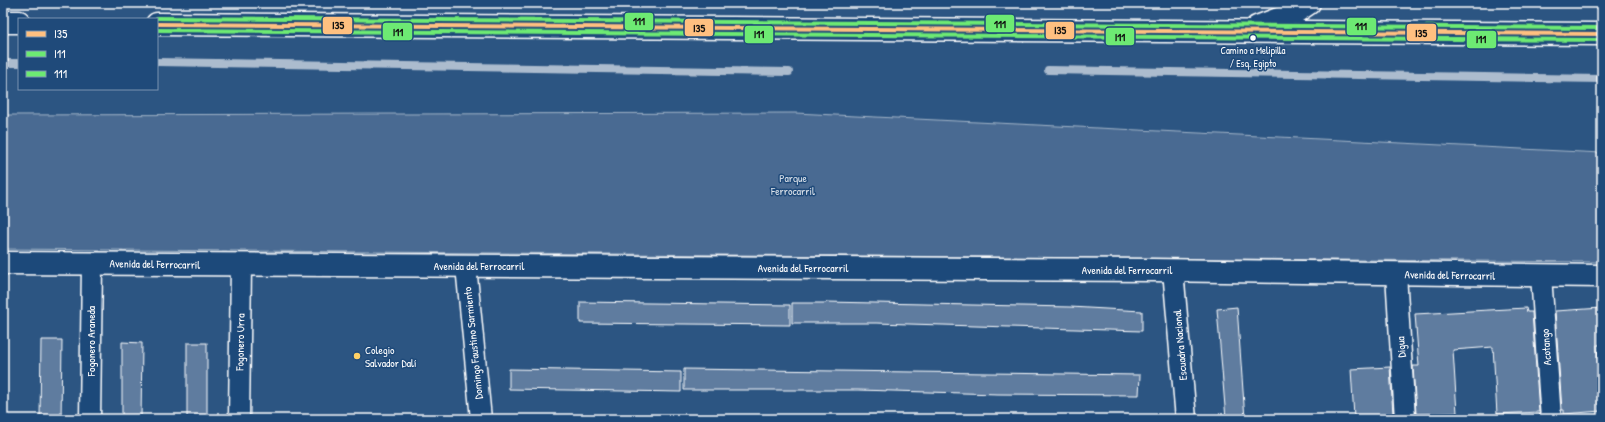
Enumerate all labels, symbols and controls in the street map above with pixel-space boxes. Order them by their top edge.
line badge: 111 [624,12,654,31]
text: 111 [633,14,645,28]
line badge: 111 [985,14,1015,33]
line badge: I35 [322,16,353,35]
text: 111 [994,17,1006,31]
line badge: 111 [1346,17,1377,36]
legend [18,18,158,90]
text: I35 [332,18,344,32]
line badge: I35 [684,18,714,37]
text: 111 [1355,19,1367,33]
text: I35 [693,21,705,35]
line badge: I35 [1045,21,1075,40]
line badge: I11 [382,22,413,41]
text: I35 [1054,23,1066,37]
line badge: I35 [1406,23,1437,42]
text: I35 [54,25,67,42]
text: I11 [393,25,403,39]
line badge: I11 [744,25,774,44]
text: I35 [1415,26,1427,40]
text: I11 [754,27,764,41]
line badge: I11 [1105,27,1135,46]
text: I11 [1115,30,1125,44]
line badge: I11 [1466,30,1497,49]
text: I11 [1476,32,1486,46]
marker: Camino a Melipilla / Esq. Egipto [1248,33,1258,43]
place label: Camino a Melipilla / Esq. Egipto [1220,44,1286,70]
text: I11 [54,45,66,62]
text: 111 [54,65,67,82]
park label: Parque Ferrocarril [770,171,815,198]
street label: Avenida del Ferrocarril [110,256,201,272]
street label: Avenida del Ferrocarril [434,259,524,273]
street label: Avenida del Ferrocarril [758,261,848,275]
street label: Avenida del Ferrocarril [1082,263,1172,277]
street label: Avenida del Ferrocarril [1405,267,1496,283]
street label: Domingo Faustino Sarmiento [460,286,486,400]
street label: Fogonero Araneda [84,305,98,377]
street label: Escuadra Nacional [1170,309,1190,381]
street label: Fogonero Urra [232,313,248,372]
street label: Acotango [1538,328,1554,366]
street label: Digua [1393,335,1409,358]
place label: Colegio Salvador Dalí [365,343,416,370]
marker: Colegio Salvador Dalí [352,351,362,361]

